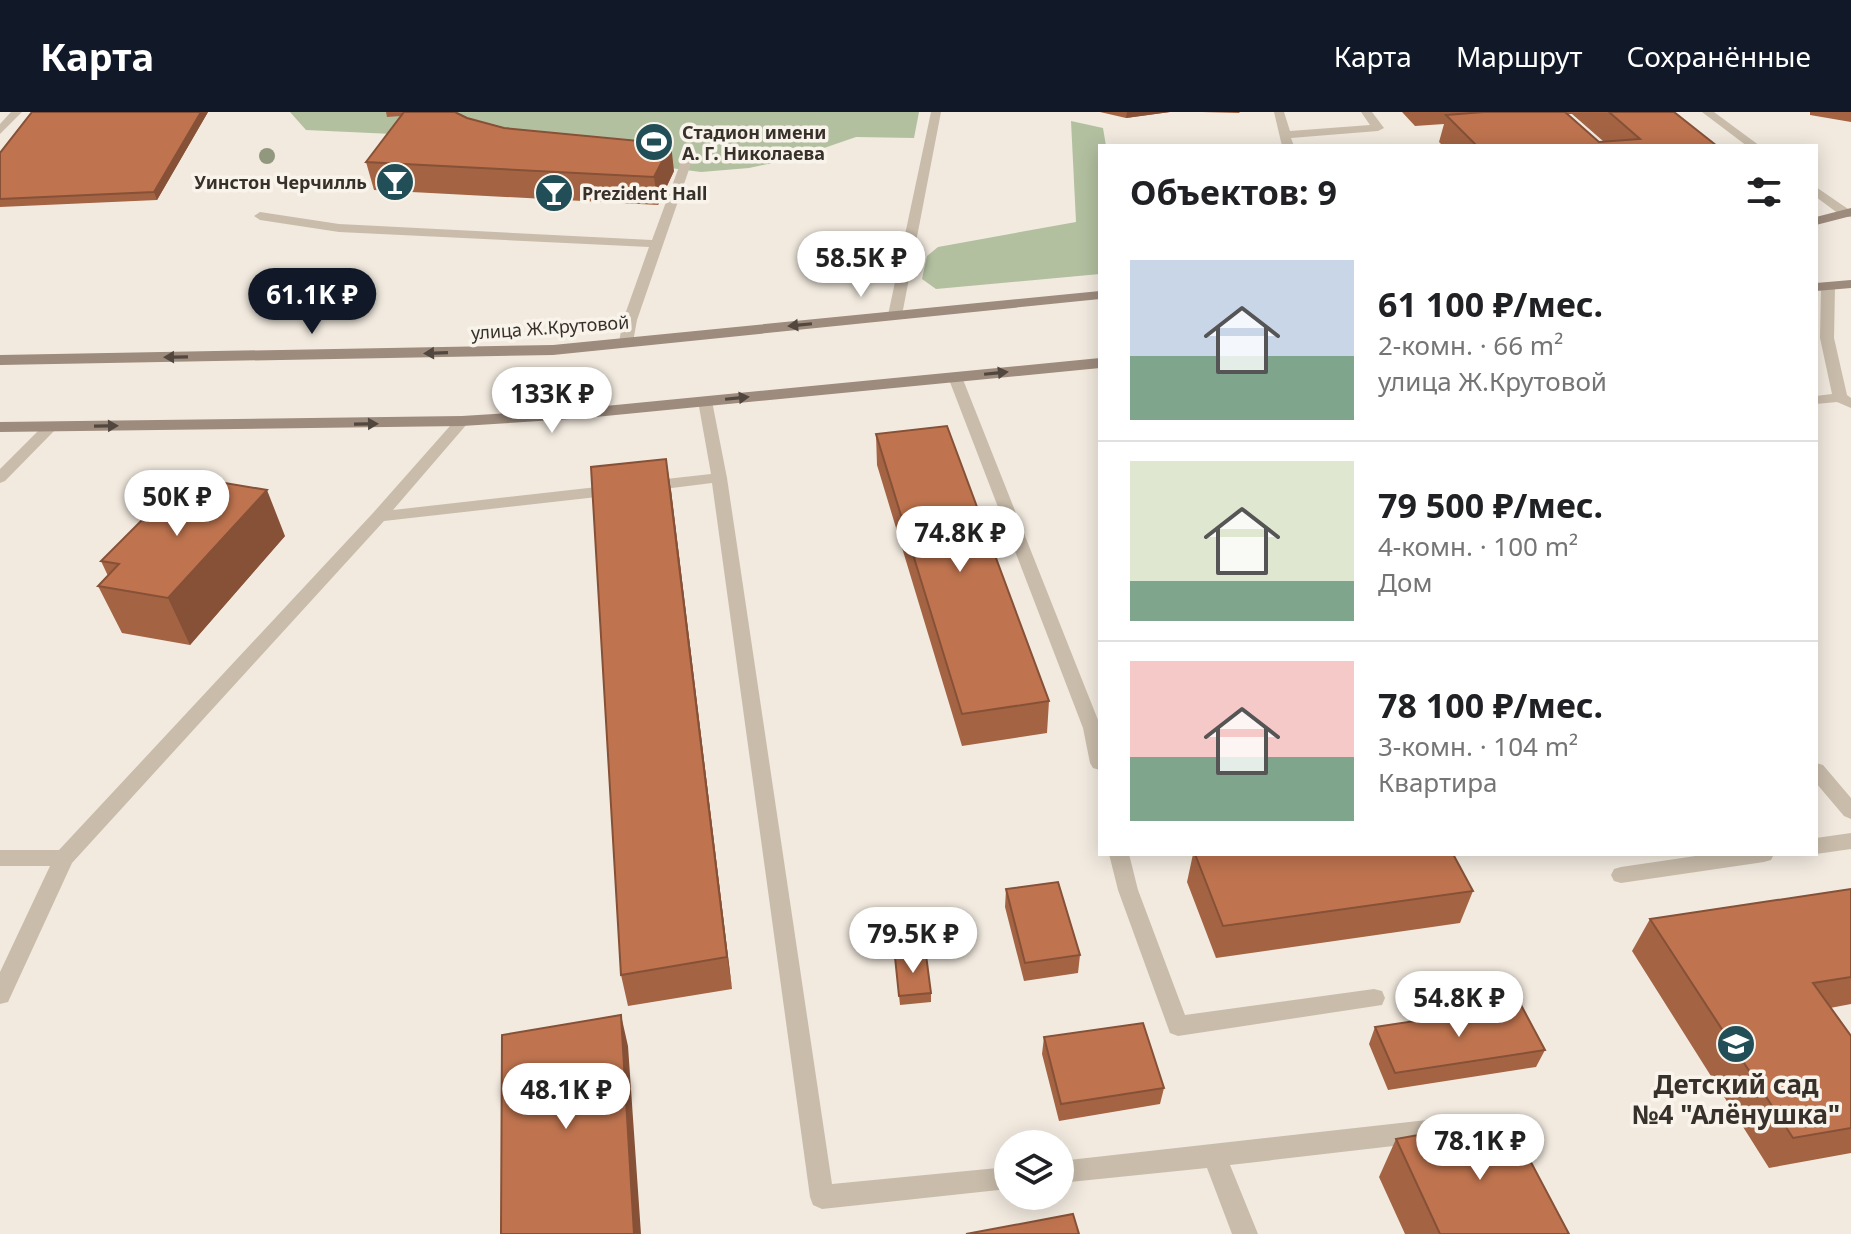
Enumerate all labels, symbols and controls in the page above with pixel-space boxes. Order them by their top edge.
text: Карта [40,30,154,82]
text: Карта [1334,37,1412,75]
text: Маршрут [1456,37,1582,75]
text: Сохранённые [1626,37,1811,75]
place label: Стадион имени А. Г. Николаева [682,120,826,165]
sports icon: Стадион имени А. Г. Николаева [633,121,675,163]
bar icon: Уинстон Черчилль [374,161,416,203]
text: Объектов: 9 [1130,169,1337,215]
place label: Уинстон Черчилль [194,170,367,194]
icon: filters [1742,170,1786,214]
bar icon: Prezident Hall [533,172,575,214]
place label: Prezident Hall [582,181,707,205]
pin: 58.5K ₽ [787,231,935,299]
text: 58.5K ₽ [815,239,907,275]
pin: 61.1K ₽ [238,268,386,336]
text: 61.1K ₽ [266,276,358,312]
text: 61 100 ₽/мес. [1378,281,1603,327]
icon: home [1194,292,1290,388]
street label: улица Ж.Крутовой [470,309,630,345]
one-way arrow [787,319,812,332]
text: 2-комн. · 66 m² [1378,327,1563,363]
one-way arrow [423,347,448,359]
one-way arrow [163,351,188,363]
text: улица Ж.Крутовой [1378,363,1607,399]
one-way arrow [984,366,1009,379]
pin: 133K ₽ [487,367,617,435]
text: 133K ₽ [510,375,594,411]
one-way arrow [725,392,750,405]
one-way arrow [354,417,379,430]
one-way arrow [94,420,119,432]
pin: 50K ₽ [121,470,233,538]
text: 50K ₽ [142,478,212,514]
text: 79 500 ₽/мес. [1378,482,1603,528]
icon: home [1194,493,1290,589]
pin: 74.8K ₽ [886,506,1034,574]
text: 74.8K ₽ [914,514,1006,550]
text: 4-комн. · 100 m² [1378,528,1578,564]
text: Дом [1378,564,1432,600]
text: 78 100 ₽/мес. [1378,682,1603,728]
icon: home [1194,693,1290,789]
text: 3-комн. · 104 m² [1378,728,1578,764]
text: Квартира [1378,764,1497,800]
pin: 79.5K ₽ [839,907,987,975]
text: 79.5K ₽ [867,915,959,951]
pin: 54.8K ₽ [1385,971,1533,1039]
text: 54.8K ₽ [1413,979,1505,1015]
school or university icon: Детский сад №4 "Алёнушка" [1715,1023,1757,1065]
pin: 48.1K ₽ [492,1063,640,1131]
place label: Детский сад №4 "Алёнушка" [1632,1066,1840,1132]
text: 48.1K ₽ [520,1071,612,1107]
pin: 78.1K ₽ [1406,1114,1554,1182]
text: 78.1K ₽ [1434,1122,1526,1158]
map controls [994,1130,1074,1210]
button: layers [994,1130,1074,1210]

